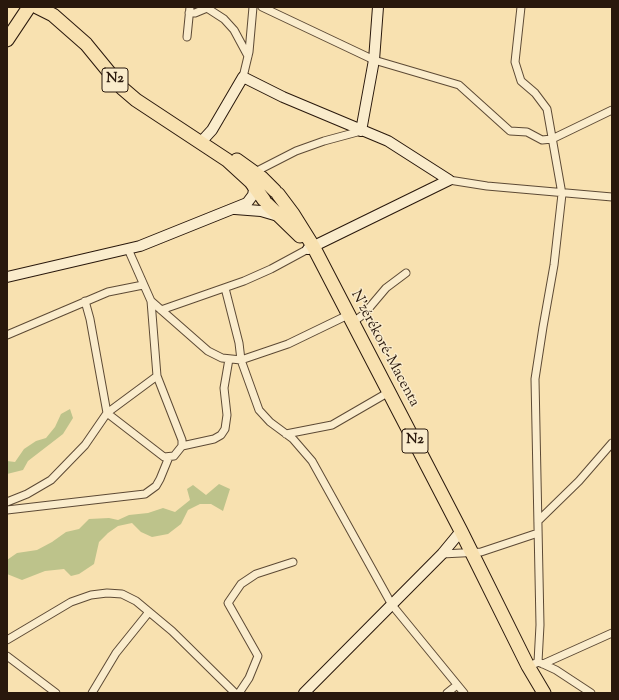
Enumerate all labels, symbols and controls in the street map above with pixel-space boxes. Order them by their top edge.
road number: N2 [102,68,128,92]
street label: N'zérékoré-Macenta [346,288,422,410]
road number: N2 [402,429,428,453]

